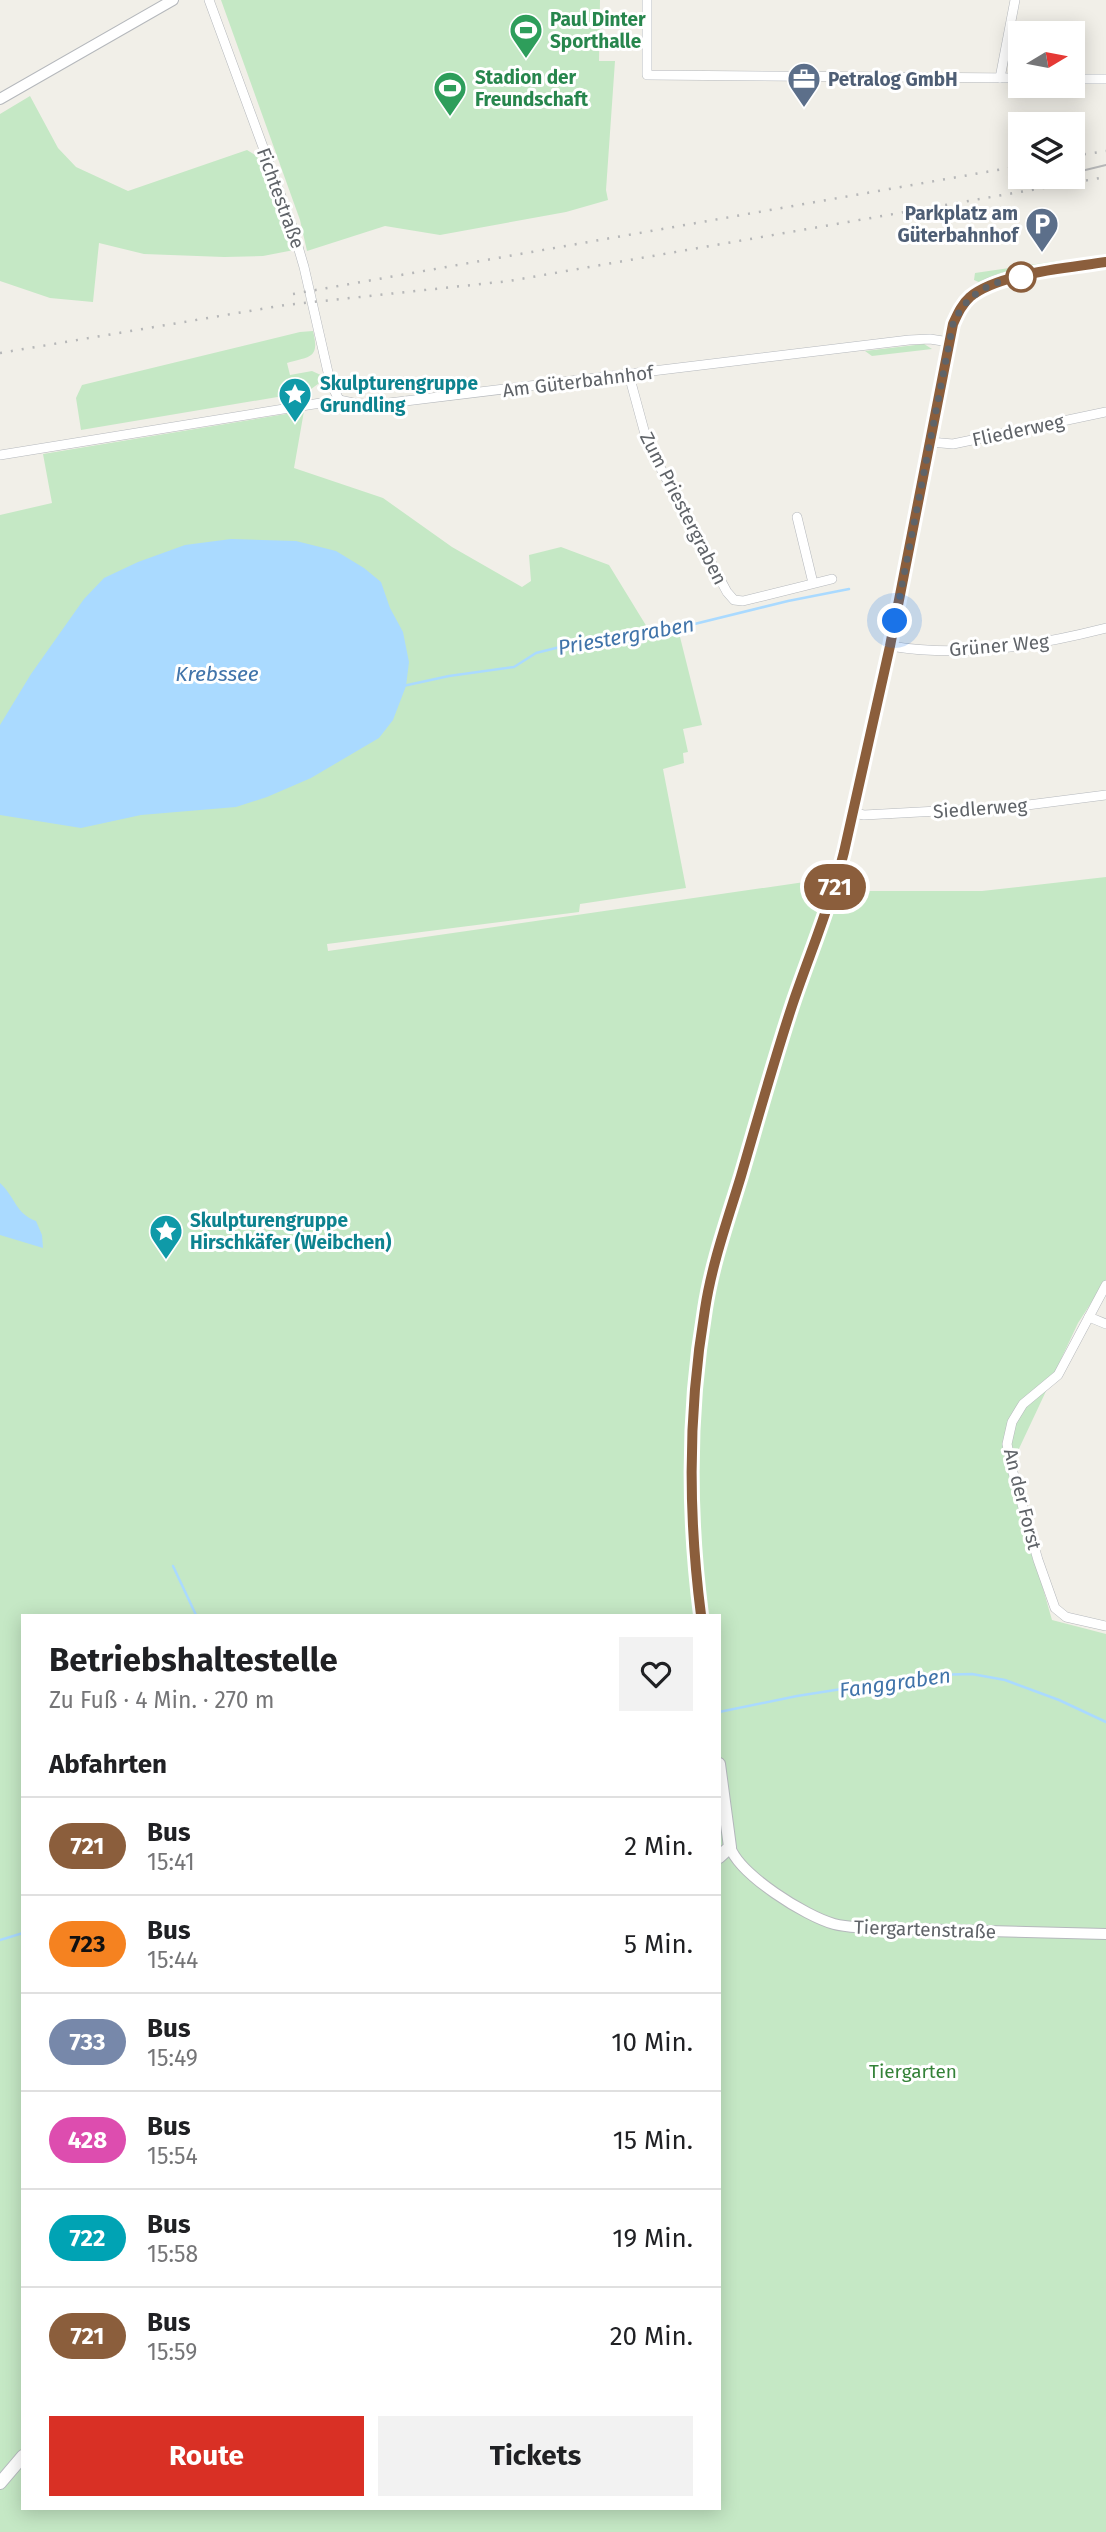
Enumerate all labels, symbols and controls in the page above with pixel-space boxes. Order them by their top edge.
place label: Paul Dinter Sporthalle [550,8,646,53]
sports icon: Paul Dinter Sporthalle [507,11,545,60]
north arrow [1008,21,1085,98]
map controls [1008,21,1085,189]
office icon: Petralog GmbH [785,60,823,109]
place label: Stadion der Freundschaft [475,66,589,111]
place label: Petralog GmbH [828,68,958,91]
sports icon: Stadion der Freundschaft [431,69,469,118]
button: layers [1008,112,1085,189]
street label: Fichtestraße [252,145,309,252]
place label: Parkplatz am Güterbahnhof [897,202,1020,247]
parking icon: Parkplatz am Güterbahnhof [1023,205,1061,254]
unlabelled marker [1006,262,1036,292]
street label: Am Güterbahnhof [501,361,656,402]
place label: Skulpturengruppe Grundling [320,372,478,417]
place icon: Skulpturengruppe Grundling [276,375,314,424]
street label: Fliederweg [970,410,1066,451]
street label: Zum Priestergraben [635,428,732,588]
your location [877,603,912,638]
water label: Priestergraben [556,611,696,661]
street label: Grüner Weg [948,630,1050,661]
water label: Krebssee [175,661,259,687]
street label: Siedlerweg [932,794,1028,823]
line badge: 721 [795,864,875,910]
text: 721 [818,873,852,901]
place label: Skulpturengruppe Hirschkäfer (Weibchen) [190,1209,391,1254]
place icon: Skulpturengruppe Hirschkäfer (Weibchen) [147,1212,185,1261]
street label: An der Forst [999,1446,1046,1552]
button: heart [619,1637,693,1711]
text: Betriebshaltestelle [49,1640,338,1680]
water label: Fanggraben [838,1662,952,1704]
text: Zu Fuß · 4 Min. · 270 m [49,1686,274,1714]
text: Abfahrten [49,1749,167,1780]
text: Bus [147,1817,190,1848]
text: 2 Min. [624,1831,693,1862]
text: 721 [70,1832,105,1860]
text: 15:41 [147,1848,195,1876]
text: Bus [147,1915,190,1946]
street label: Tiergartenstraße [854,1916,996,1943]
text: 5 Min. [624,1929,693,1960]
text: 723 [70,1930,105,1958]
text: 15:44 [147,1946,198,1974]
text: Bus [147,2013,190,2044]
text: 10 Min. [611,2027,693,2058]
text: 733 [69,2028,106,2056]
text: 15:49 [147,2044,198,2072]
park label: Tiergarten [869,2060,957,2083]
text: Bus [147,2111,190,2142]
text: 15 Min. [613,2125,693,2156]
text: 428 [68,2126,107,2154]
text: 15:54 [147,2142,198,2170]
text: Bus [147,2209,190,2240]
text: 19 Min. [612,2223,693,2254]
text: 722 [70,2224,105,2252]
text: 15:58 [147,2240,198,2268]
text: Bus [147,2307,190,2338]
text: 20 Min. [610,2321,693,2352]
text: 721 [70,2322,105,2350]
text: 15:59 [147,2338,197,2366]
button: Route [49,2416,364,2496]
button: Tickets [378,2416,693,2496]

